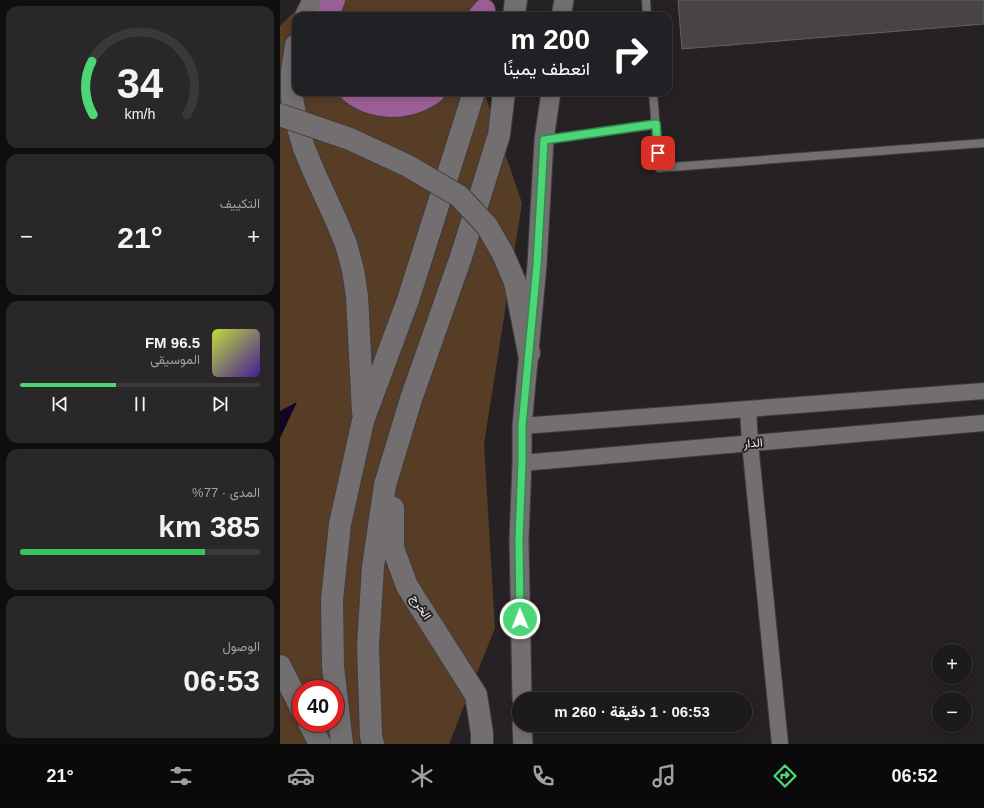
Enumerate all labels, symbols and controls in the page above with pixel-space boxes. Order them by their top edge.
text: 200 m [511,24,590,55]
icon: right [604,28,656,80]
text: انعطف يمينًا [503,59,590,79]
text: 34 [117,60,163,107]
text: km/h [125,105,156,121]
pin [641,136,675,170]
icon: arrive [647,142,669,164]
text: التكييف [220,196,260,211]
text: 21° [117,221,163,254]
text: − [20,224,33,249]
text: + [247,224,260,249]
text: 96.5 FM [145,334,200,351]
text: الموسيقى [150,352,200,367]
icon: previous [49,393,71,415]
icon: pause [129,393,151,415]
icon: next [209,393,231,415]
street label: الدار [742,435,763,452]
text: المدى · 77% [192,485,260,500]
text: 385 km [158,510,260,543]
street label: الخرج [406,592,434,623]
position arrow [499,598,541,640]
text: الوصول [222,639,260,654]
map controls [932,644,972,732]
button: + [932,644,972,684]
text: 06:53 [183,664,260,697]
speed limit sign: 40 [292,680,344,732]
button: − [932,692,972,732]
text: 06:53 · 1 دقيقة · 260 m [554,703,710,720]
icon: filters [167,762,195,790]
icon: car [287,762,315,790]
icon: climate [408,762,436,790]
icon: phone [529,762,557,790]
icon: music [650,762,678,790]
icon: directions [771,762,799,790]
text: 21° [47,766,74,786]
text: 06:52 [892,766,938,786]

